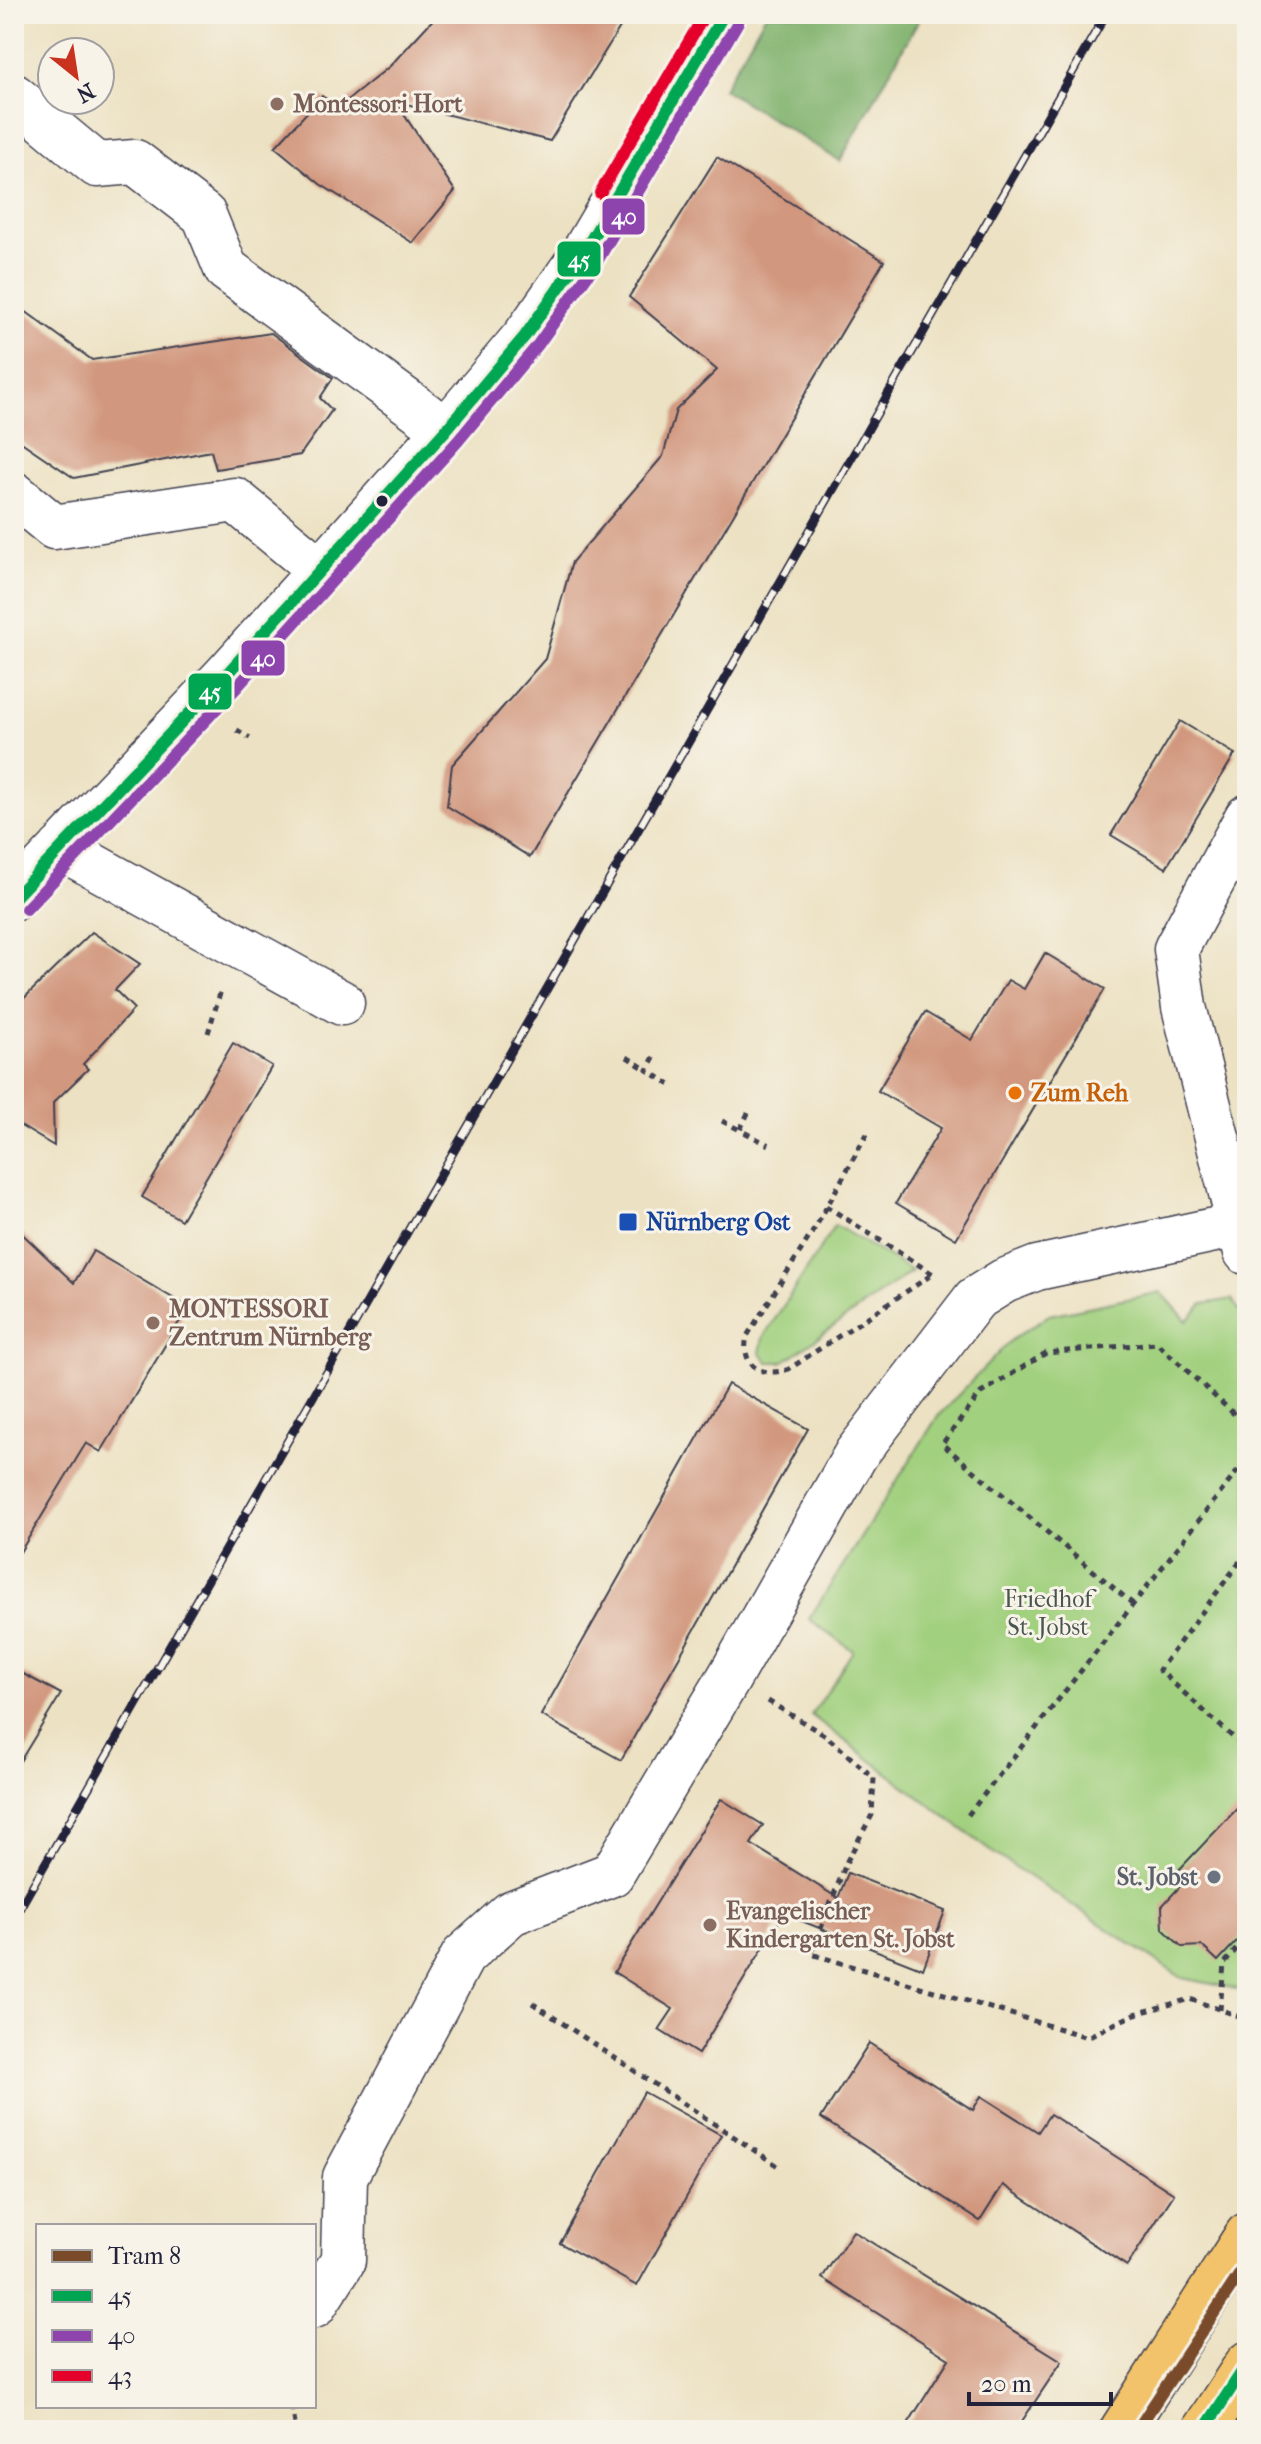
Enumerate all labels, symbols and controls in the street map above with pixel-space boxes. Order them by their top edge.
north arrow [36,36,116,116]
text: N [72,77,99,108]
place label: Montessori Hort [293,90,463,118]
marker: Montessori Hort [268,95,286,113]
line badge: 40 [601,197,646,236]
text: 40 [610,204,637,230]
line badge: 45 [556,240,602,278]
text: 45 [567,247,590,273]
unlabelled marker [374,493,390,509]
line badge: 40 [240,639,286,677]
text: 40 [249,646,276,672]
line badge: 45 [187,672,233,711]
text: 45 [198,679,221,705]
place label: Zum Reh [1031,1079,1129,1107]
marker: Zum Reh [1006,1084,1024,1102]
place label: Nürnberg Ost [646,1208,791,1236]
marker: Nürnberg Ost [617,1211,639,1233]
place label: MONTESSORI Zentrum Nürnberg [169,1295,372,1351]
marker: MONTESSORI Zentrum Nürnberg [144,1314,162,1332]
park label: Friedhof St. Jobst [1004,1585,1097,1641]
place label: St. Jobst [1117,1863,1198,1891]
marker: St. Jobst [1205,1868,1223,1886]
place label: Evangelischer Kindergarten St. Jobst [726,1897,955,1953]
marker: Evangelischer Kindergarten St. Jobst [701,1916,719,1934]
legend [36,2224,316,2408]
text: Tram 8 [108,2242,181,2270]
text: 45 [108,2282,132,2310]
text: 40 [108,2322,135,2350]
scale bar [969,2356,1111,2406]
text: 43 [108,2362,132,2390]
text: 20 m [981,2370,1032,2398]

